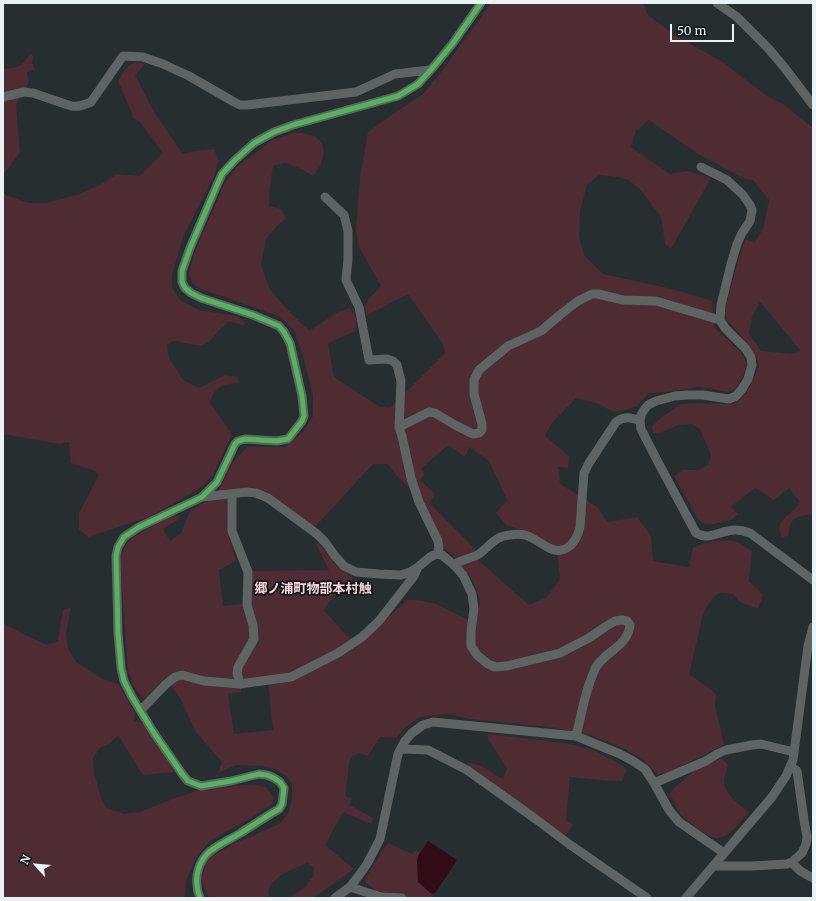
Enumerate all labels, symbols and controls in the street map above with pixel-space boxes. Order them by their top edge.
scale bar [672,16,736,42]
text: 50 m [677,23,706,38]
district label: 郷ノ浦町物部本村触 [255,581,371,597]
north arrow [16,845,56,885]
text: N [17,853,34,867]

